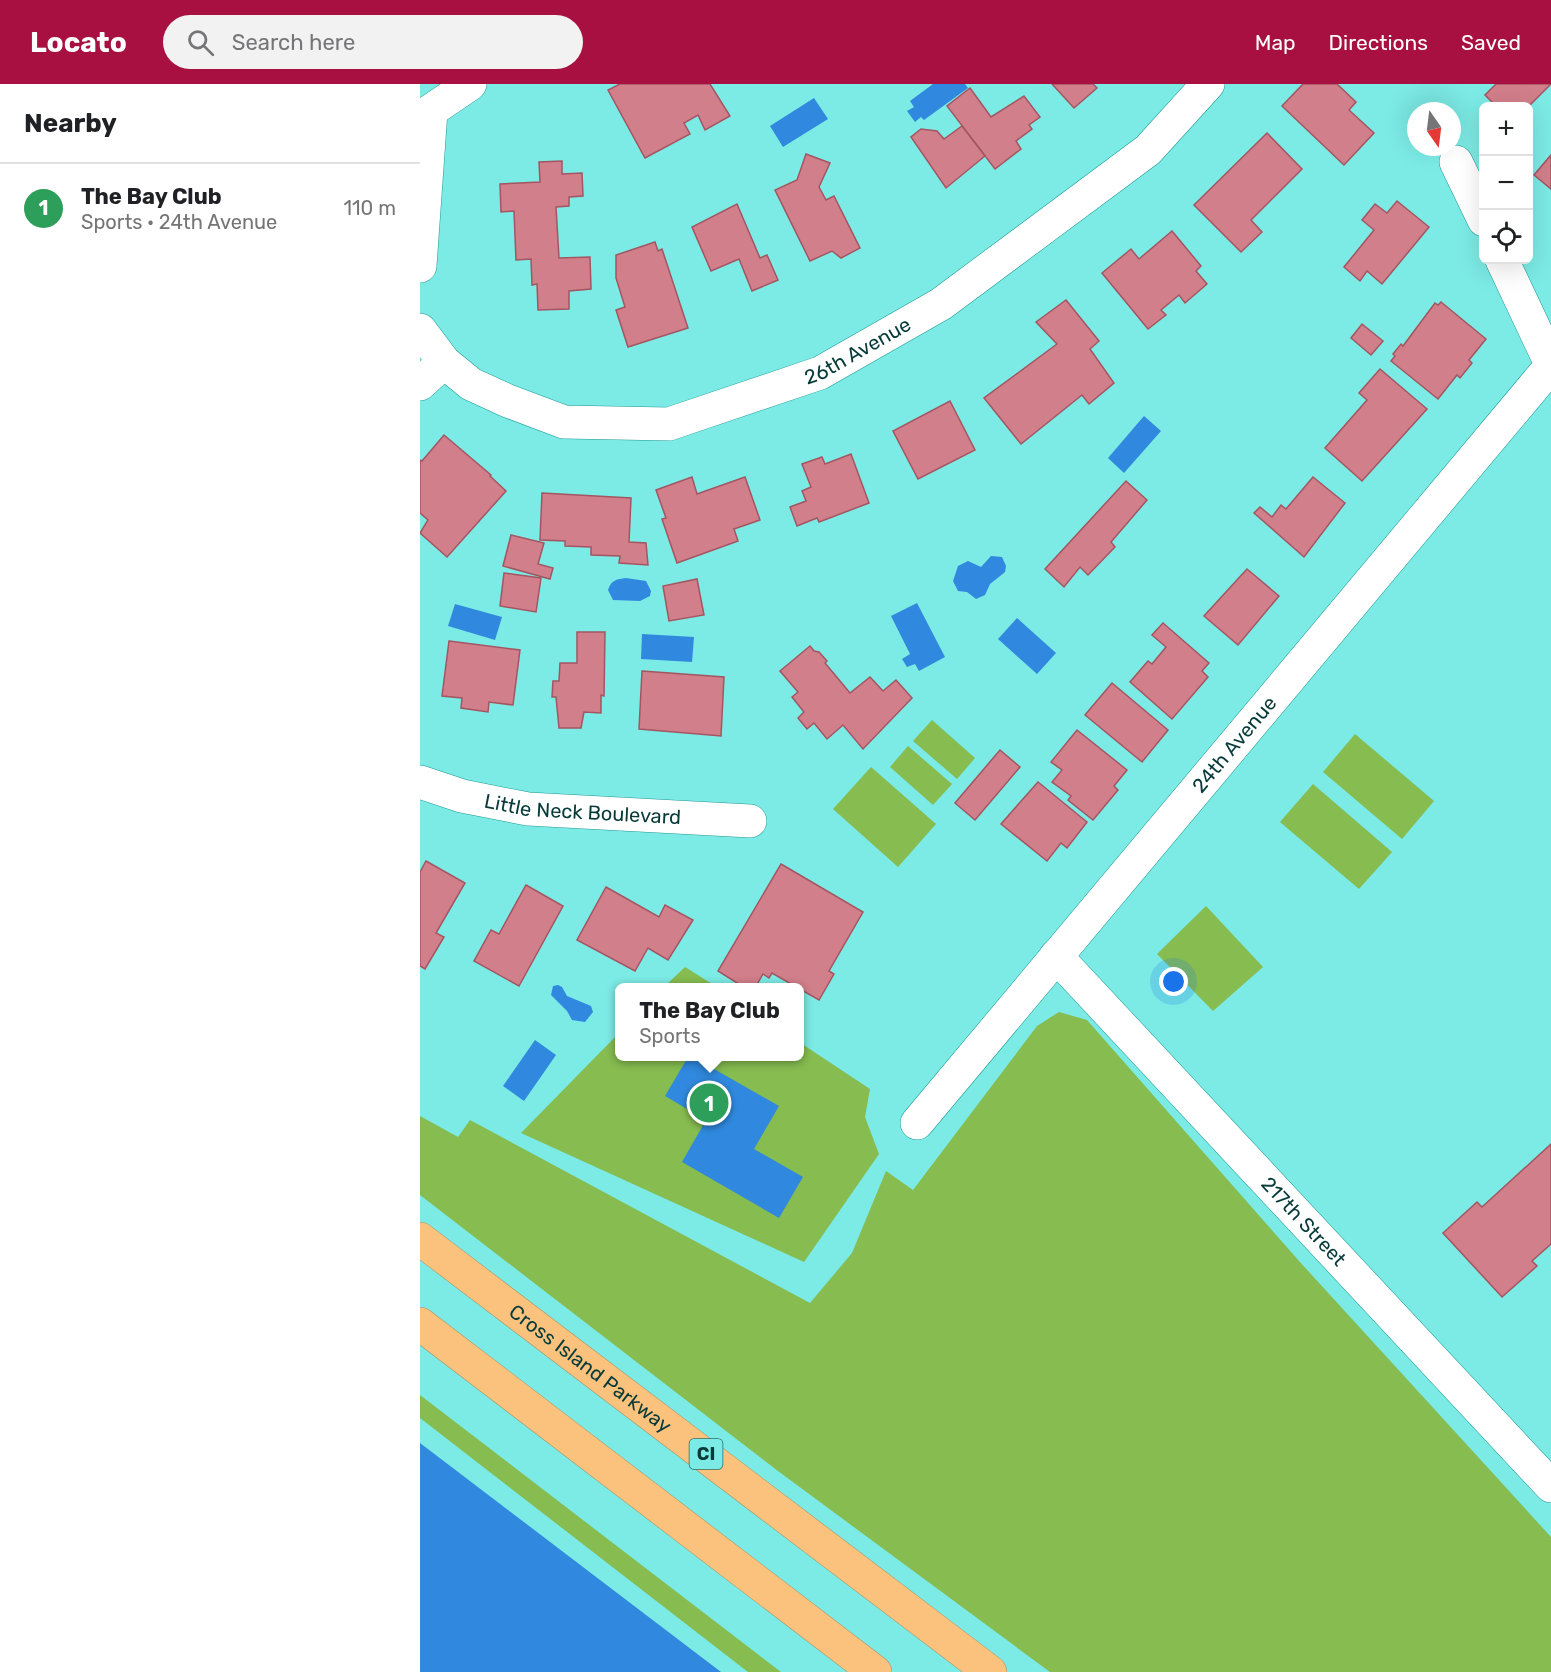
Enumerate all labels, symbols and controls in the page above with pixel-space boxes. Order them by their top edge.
search box [163,15,583,69]
text: Locato [30,26,127,59]
icon: search [184,26,217,59]
text: Search here [232,29,355,56]
text: Map [1255,30,1296,55]
text: Directions [1329,30,1428,55]
text: Saved [1461,30,1521,55]
north arrow [1407,102,1461,156]
map controls [1479,102,1533,264]
button: + [1479,102,1533,156]
text: Nearby [24,108,117,139]
button: − [1479,156,1533,210]
text: The Bay Club [81,183,222,210]
text: 1 [39,196,48,220]
text: 110 m [344,196,396,220]
text: Sports · 24th Avenue [81,210,277,234]
button: locate [1479,210,1533,264]
street label: 26th Avenue [801,312,915,389]
street label: 24th Avenue [1187,691,1281,797]
street label: Little Neck Boulevard [482,789,682,829]
your location [1159,967,1188,996]
popup [615,983,804,1061]
text: The Bay Club [639,997,780,1024]
text: Sports [639,1024,701,1048]
pin: 1 [690,1080,728,1126]
street label: 217th Street [1256,1172,1351,1271]
street label: Cross Island Parkway [505,1299,676,1438]
road number: CI [690,1439,722,1469]

